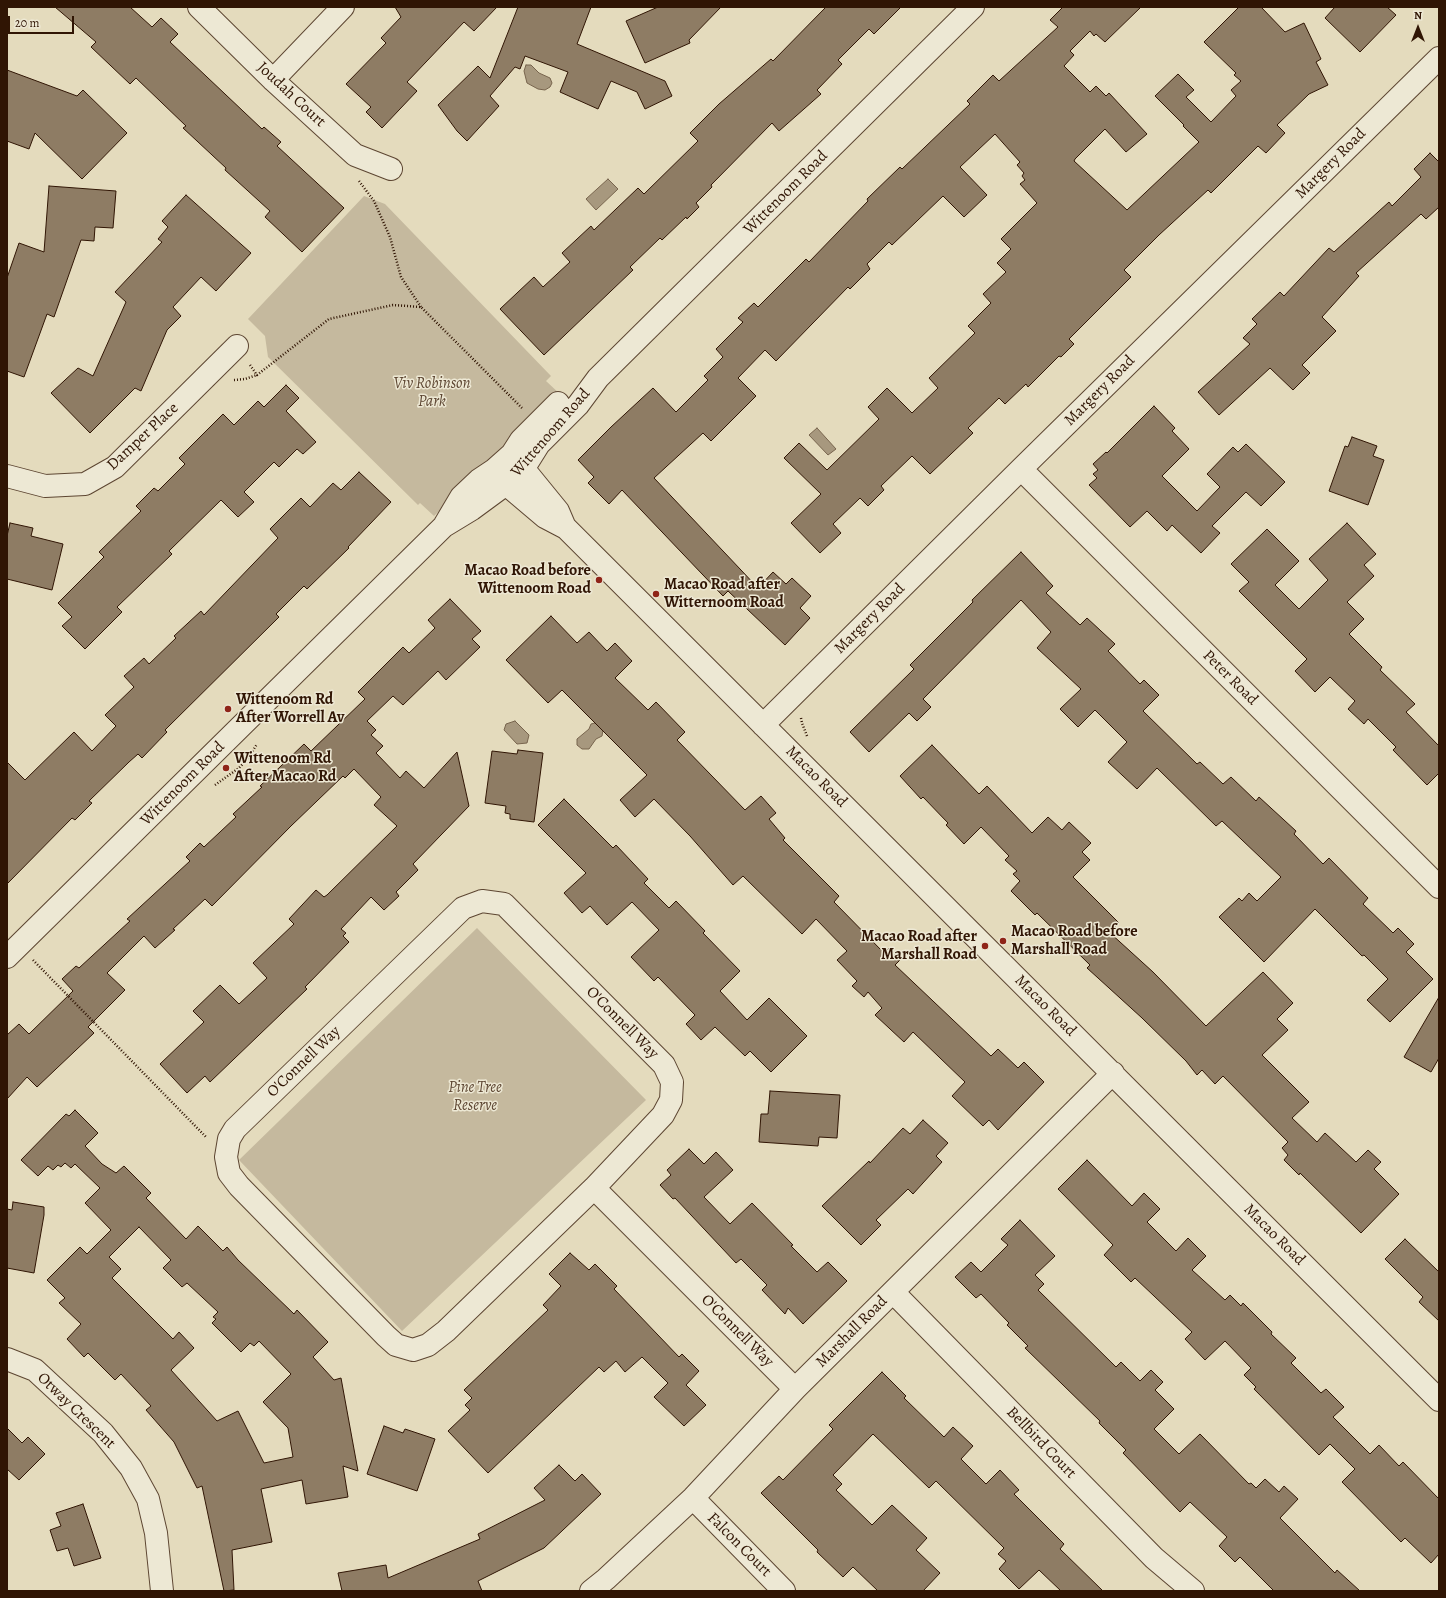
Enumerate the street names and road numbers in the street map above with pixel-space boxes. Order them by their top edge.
street label: Joudah Court [253,58,329,132]
street label: Margery Road [1292,125,1370,203]
street label: Wittenoom Road [740,147,832,239]
street label: Margery Road [1061,352,1139,430]
street label: Wittenoom Road [507,385,595,481]
street label: Damper Place [103,399,183,475]
street label: Margery Road [831,580,909,658]
street label: Peter Road [1198,646,1262,710]
street label: Wittenoom Road [137,738,229,830]
street label: Macao Road [781,742,851,812]
street label: Macao Road [1010,971,1080,1041]
street label: O'Connell Way [582,983,662,1063]
street label: O'Connell Way [263,1022,345,1102]
street label: Macao Road [1239,1200,1309,1270]
street label: O'Connell Way [697,1291,777,1371]
street label: Marshall Road [812,1292,892,1372]
street label: Otway Crescent [33,1369,119,1453]
street label: Bellbird Court [1002,1403,1080,1483]
street label: Falcon Court [703,1509,775,1581]

